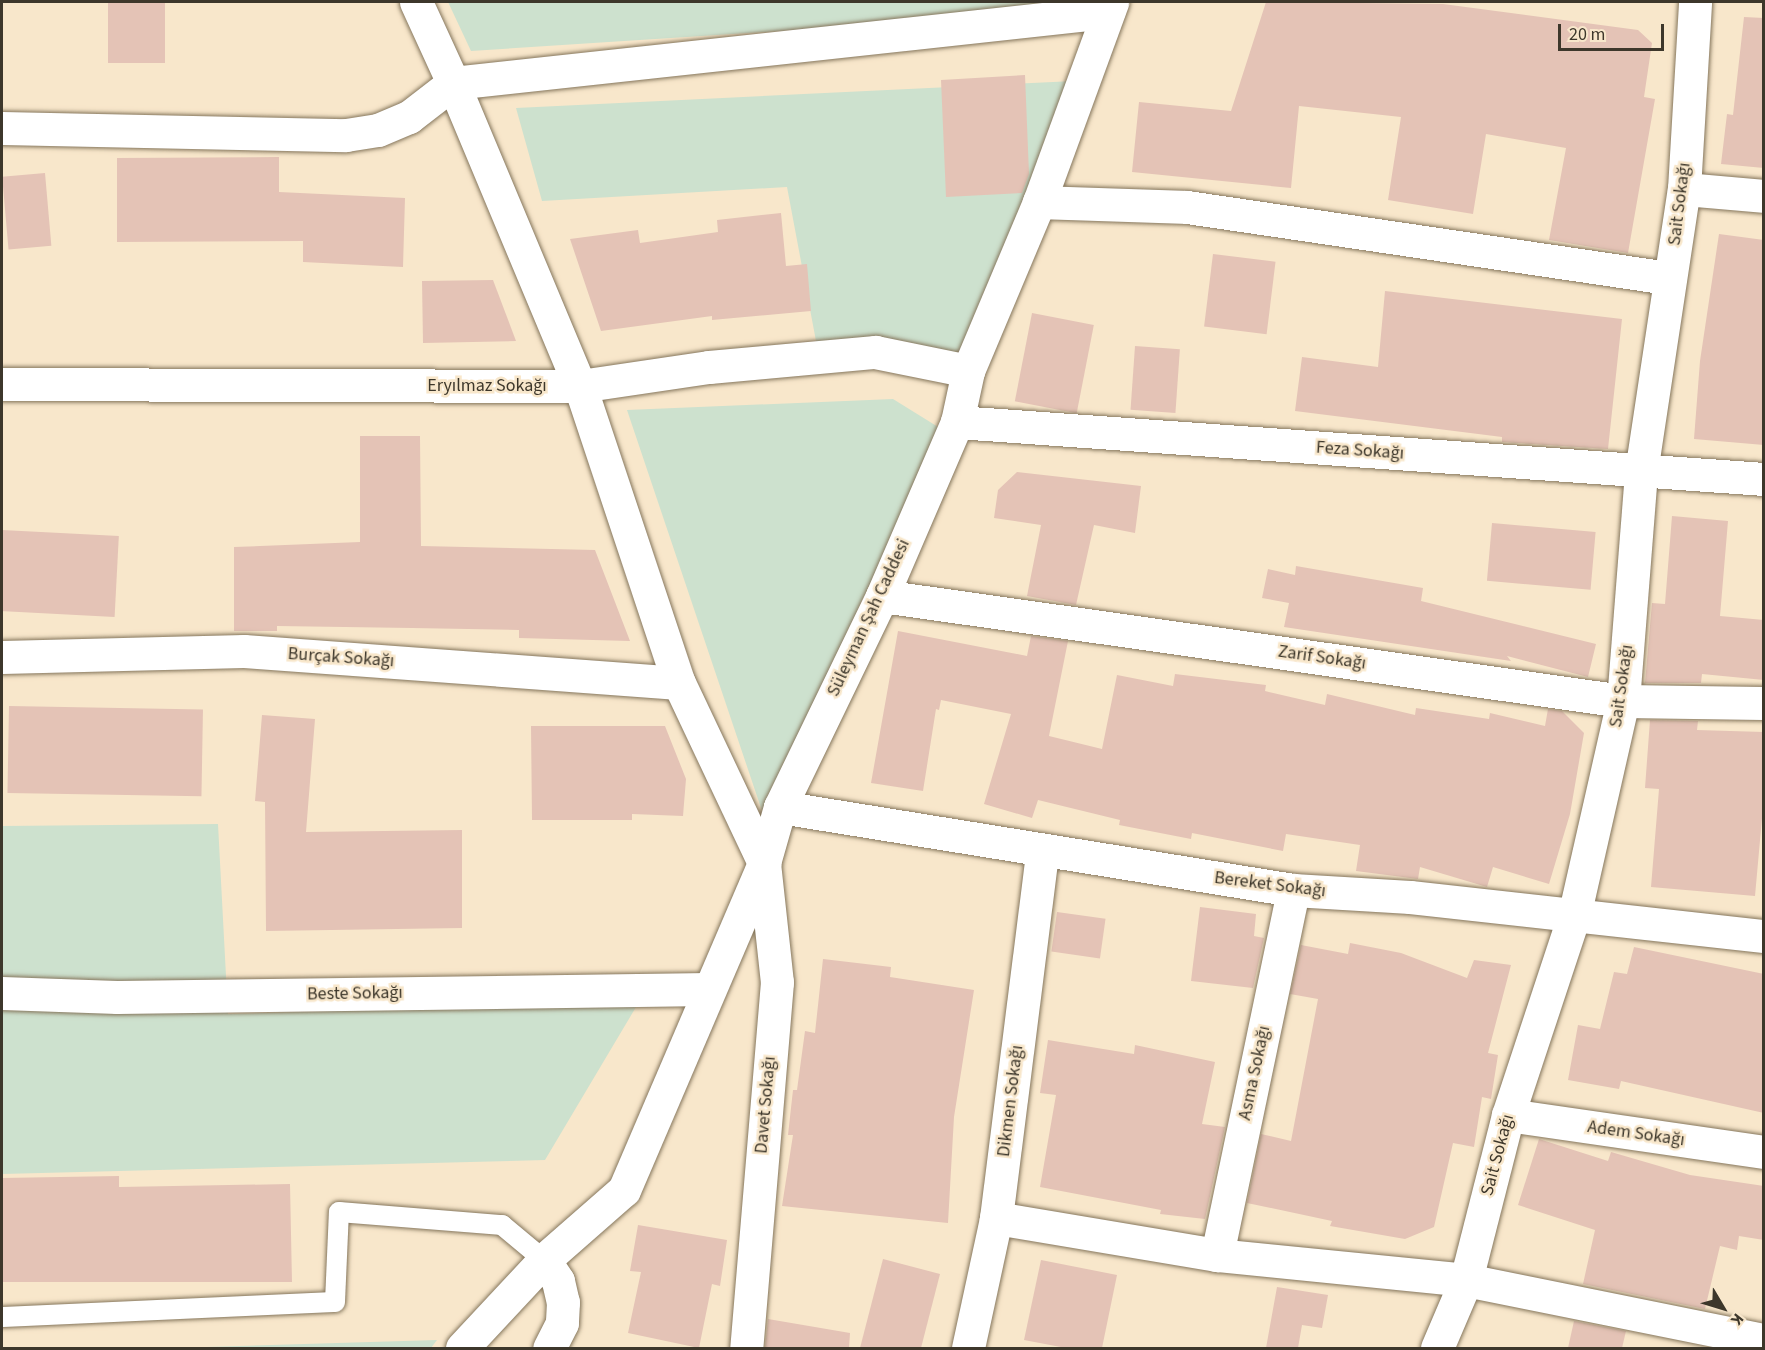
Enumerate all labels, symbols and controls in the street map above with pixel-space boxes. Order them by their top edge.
scale bar [1561,12,1668,50]
text: 20 m [1569,22,1605,47]
street label: Sait Sokağı [1664,161,1696,247]
street label: Eryılmaz Sokağı [427,375,547,397]
street label: Feza Sokağı [1315,437,1405,465]
street label: Süleyman Şah Caddesi [823,536,915,700]
street label: Zarif Sokağı [1277,641,1367,675]
street label: Sait Sokağı [1605,643,1639,729]
street label: Burçak Sokağı [287,644,395,672]
street label: Bereket Sokağı [1213,867,1327,903]
street label: Beste Sokağı [307,982,403,1006]
street label: Asma Sokağı [1234,1024,1276,1122]
street label: Dikmen Sokağı [993,1044,1029,1158]
street label: Davet Sokağı [751,1055,781,1155]
street label: Sait Sokağı [1477,1112,1519,1198]
street label: Adem Sokağı [1586,1116,1686,1152]
north arrow [1693,1278,1753,1338]
text: K [1725,1308,1749,1330]

